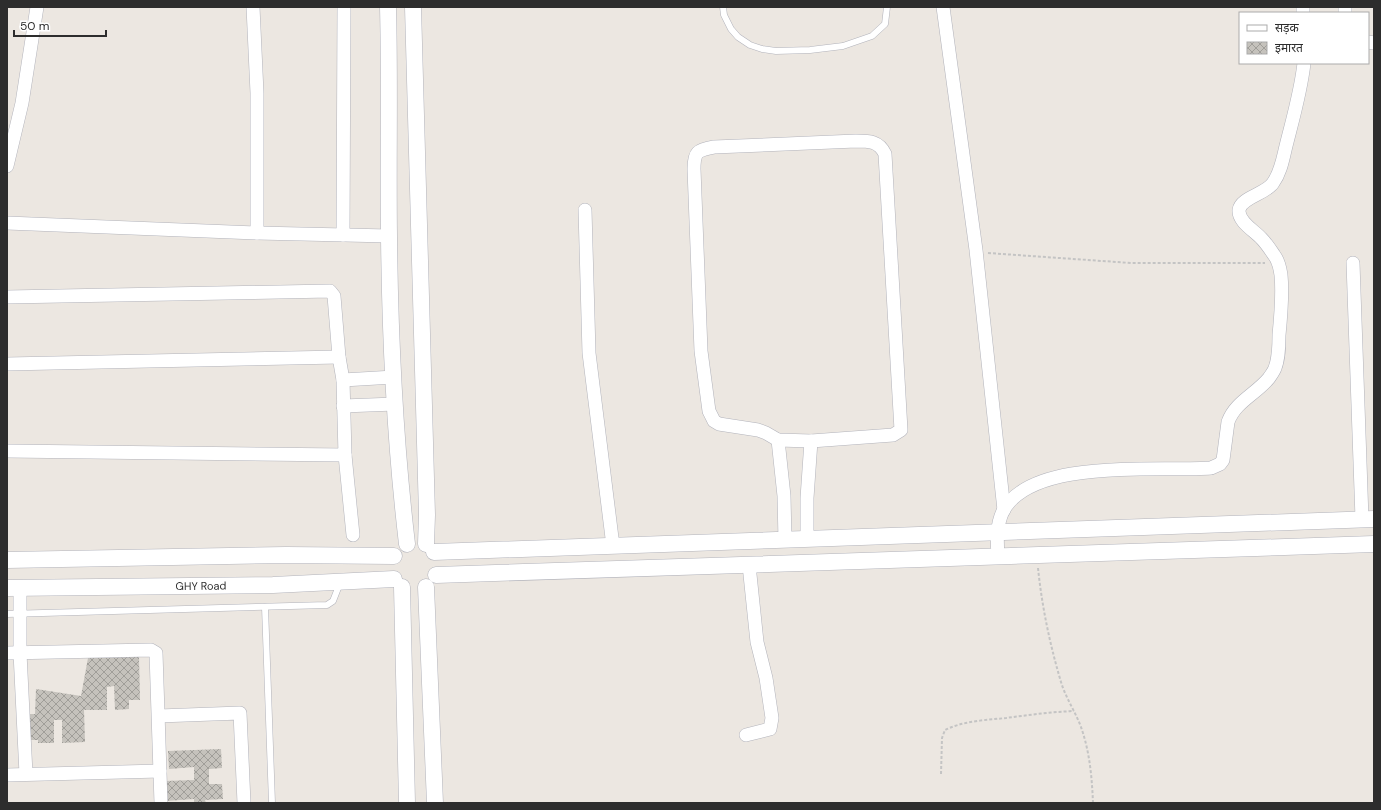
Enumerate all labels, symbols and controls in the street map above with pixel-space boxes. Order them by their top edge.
scale bar [14,12,106,38]
legend [1239,12,1369,64]
text: 50 m [20,18,49,34]
text: सड़क [1275,20,1300,36]
text: इमारत [1275,40,1304,56]
street label: GHY Road [176,579,227,593]

